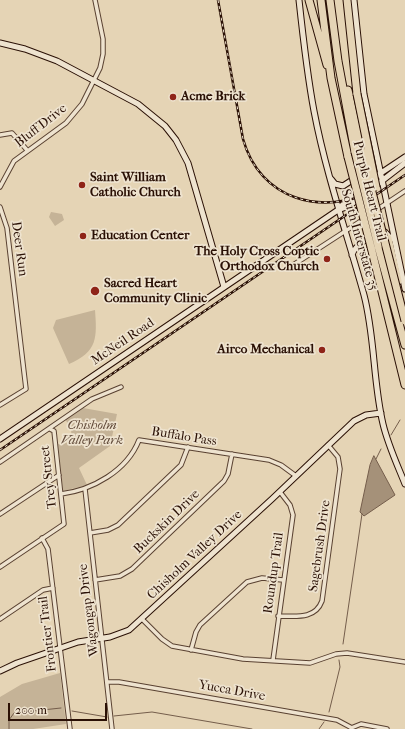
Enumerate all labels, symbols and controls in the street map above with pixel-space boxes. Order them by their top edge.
place label: Acme Brick [181,89,245,105]
marker: Acme Brick [168,92,178,102]
street label: Bluff Drive [12,101,70,151]
street label: Purple Heart Trail [349,139,389,243]
place label: Saint William Catholic Church [90,170,181,201]
marker: Saint William Catholic Church [77,180,87,190]
street label: South Interstate 35 [337,188,381,292]
street label: Deer Run [7,221,31,277]
place label: Education Center [91,228,189,244]
marker: Education Center [78,231,88,241]
place label: The Holy Cross Coptic Orthodox Church [194,244,319,275]
marker: The Holy Cross Coptic Orthodox Church [322,254,332,264]
place label: Sacred Heart Community Clinic [104,276,207,307]
marker: Sacred Heart Community Clinic [89,285,101,297]
street label: McNeil Road [89,315,157,369]
place label: Airco Mechanical [217,342,314,358]
marker: Airco Mechanical [317,345,327,355]
park label: Chisholm Valley Park [61,418,123,449]
street label: Buffalo Pass [150,424,218,450]
street label: Trey Street [37,444,61,510]
street label: Buckskin Drive [131,487,203,557]
street label: Sagebrush Drive [306,499,334,593]
street label: Chisholm Valley Drive [144,507,246,603]
street label: Roundup Trail [261,531,287,615]
street label: Wagongap Drive [76,563,102,657]
street label: Frontier Trail [36,595,60,673]
street label: Yucca Drive [198,677,266,705]
scale bar [10,695,109,721]
text: 200 m [15,703,47,717]

